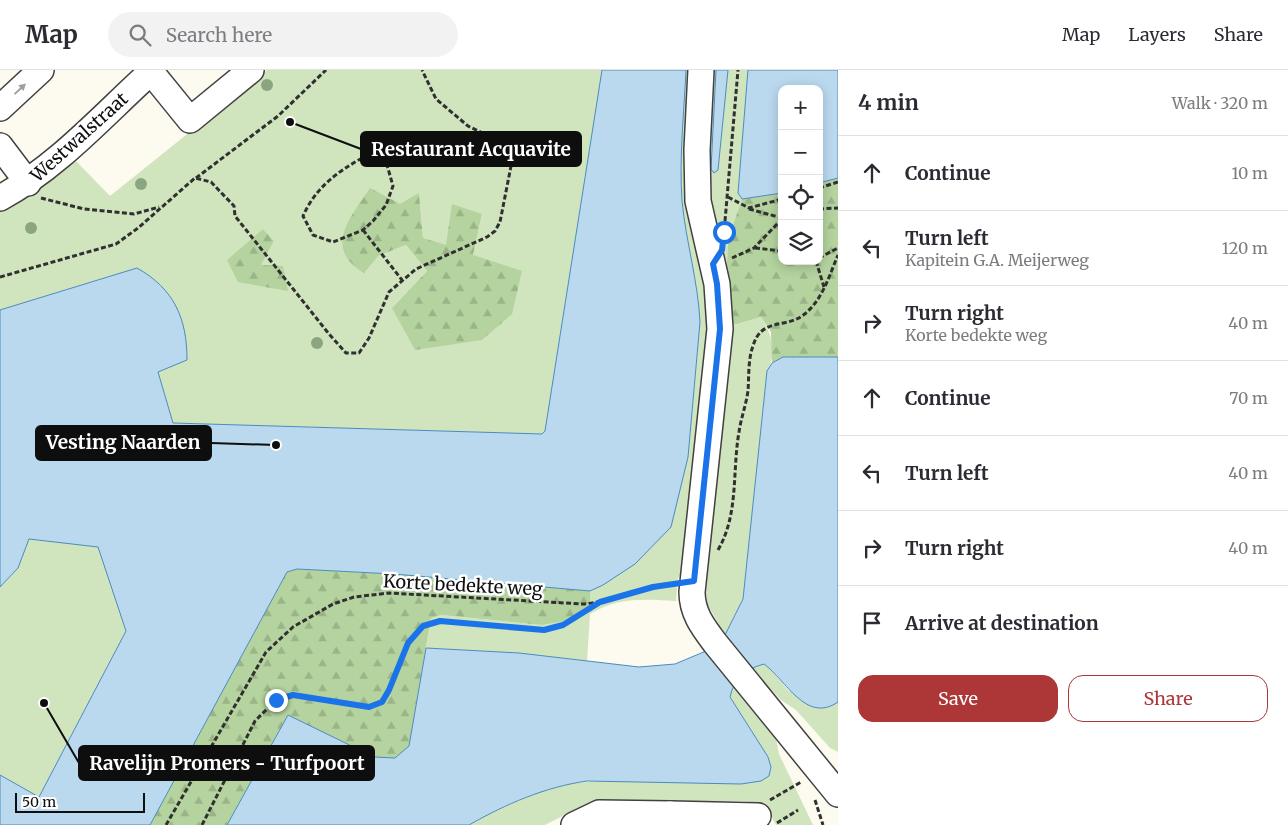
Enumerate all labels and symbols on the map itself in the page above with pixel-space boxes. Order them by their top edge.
one-way arrow [14,83,26,95]
street label: Westwalstraat [25,87,133,188]
callout: Restaurant Acquavite [361,132,581,166]
text: Restaurant Acquavite [371,137,571,161]
route start [713,221,736,244]
callout: Vesting Naarden [36,426,211,460]
text: Vesting Naarden [45,430,200,454]
street label: Korte bedekte weg [383,569,544,601]
route end [265,689,288,712]
callout: Ravelijn Promers - Turfpoort [79,746,374,780]
text: Ravelijn Promers - Turfpoort [89,751,365,775]
scale bar [15,790,145,813]

